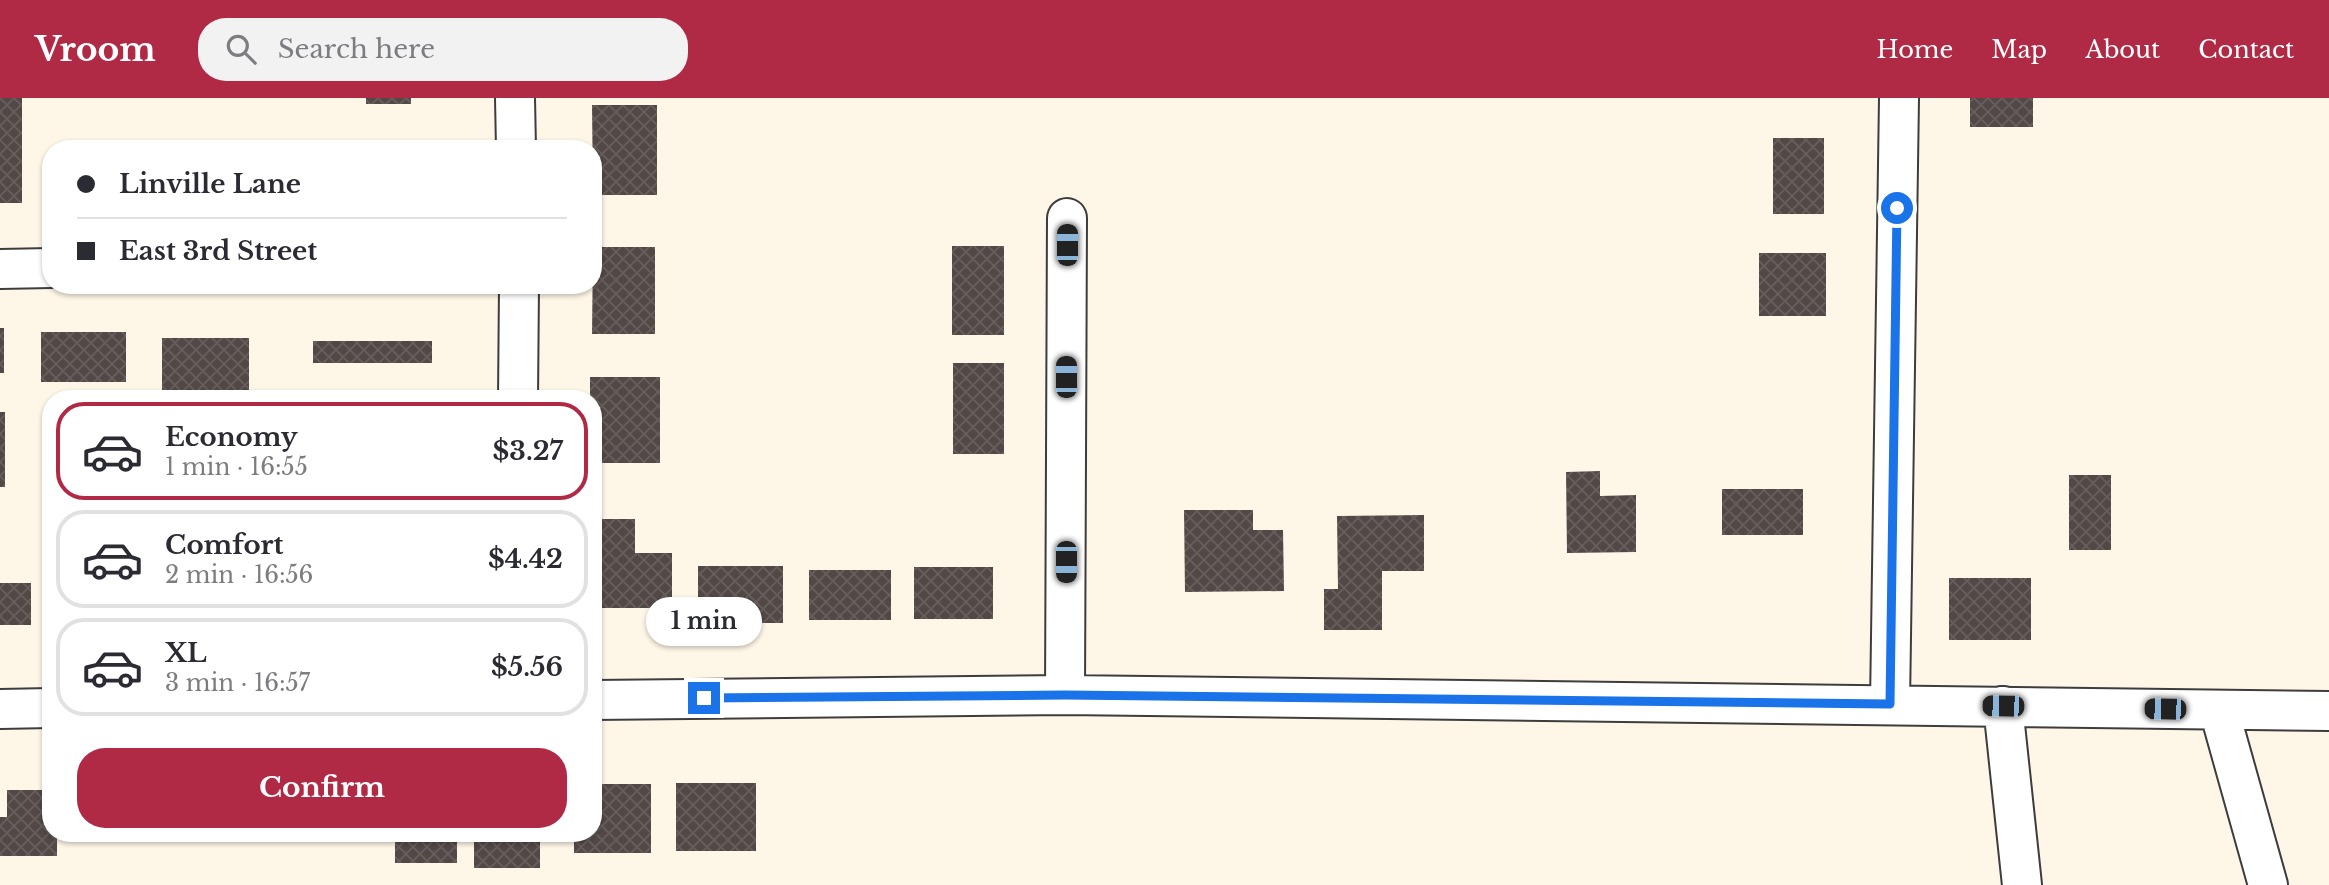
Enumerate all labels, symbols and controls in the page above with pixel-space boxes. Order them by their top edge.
search box [198,18,688,81]
text: Vroom [35,29,156,70]
icon: search [222,30,260,68]
text: Search here [278,33,435,65]
text: Home [1877,35,1953,64]
text: Map [1991,35,2047,64]
text: About [2085,35,2160,64]
text: Contact [2198,35,2294,64]
text: Linville Lane [119,168,301,200]
route start [1881,192,1913,224]
car [1057,224,1078,266]
text: East 3rd Street [119,235,317,267]
car [1056,356,1077,398]
icon: car [81,420,144,483]
text: Economy [165,421,298,453]
text: $3.27 [493,435,563,467]
text: 1 min · 16:55 [165,453,308,481]
icon: car [81,528,144,591]
text: Comfort [165,529,283,561]
car [1056,541,1077,583]
text: $4.42 [488,543,563,575]
text: 2 min · 16:56 [165,561,313,589]
callout: 1 min [646,596,762,646]
text: 1 min [671,607,737,635]
icon: car [81,636,144,699]
text: XL [165,637,207,669]
text: $5.56 [491,651,563,683]
text: 3 min · 16:57 [165,669,310,697]
route end [688,682,720,714]
car [1982,695,2025,717]
car [2144,698,2187,720]
button: Confirm [77,748,567,828]

